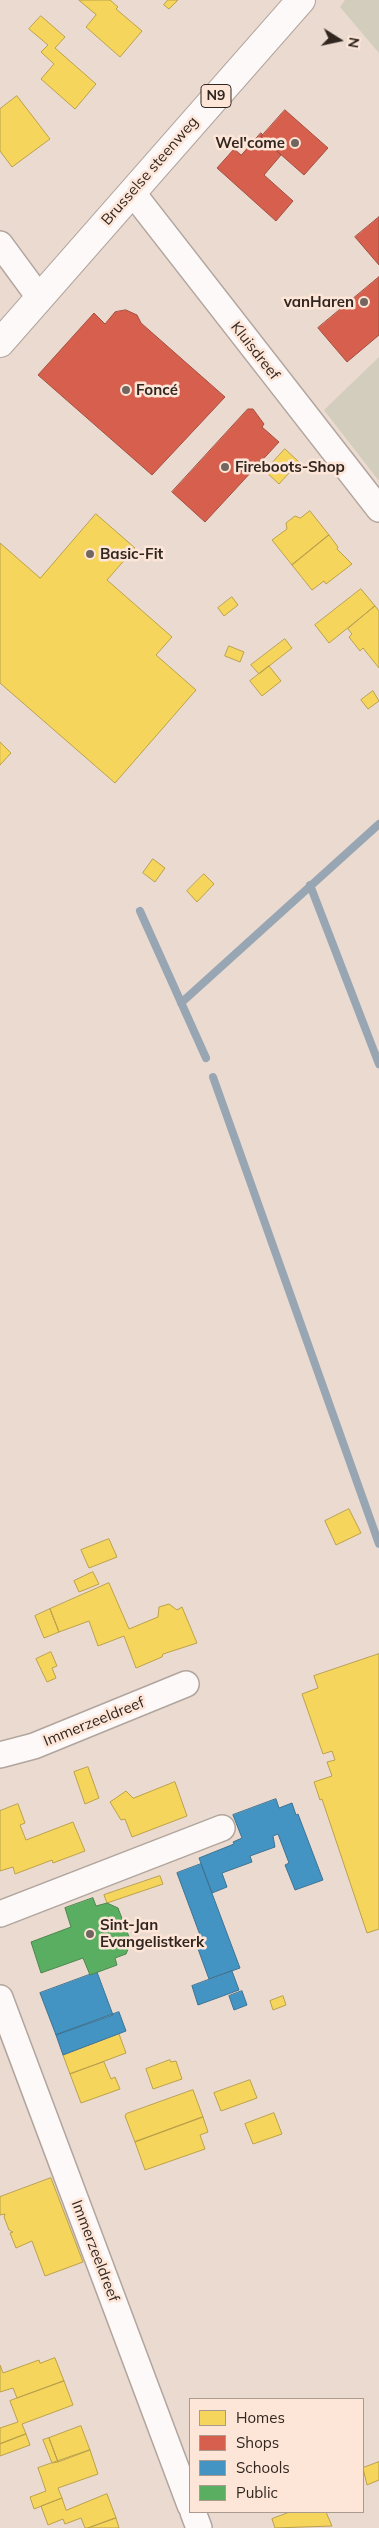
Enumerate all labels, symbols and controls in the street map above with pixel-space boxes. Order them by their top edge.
north arrow [314,15,364,65]
text: N [344,36,364,49]
road number: N9 [201,84,231,108]
street label: Brusselse steenweg [98,113,202,229]
place label: Wel'come [215,134,285,152]
marker: Wel'come [289,137,301,149]
place label: vanHaren [284,293,354,311]
marker: vanHaren [358,296,370,308]
street label: Kluisdreef [227,318,283,384]
place label: Foncé [136,381,178,399]
marker: Foncé [120,384,132,396]
place label: Fireboots-Shop [235,458,345,476]
marker: Fireboots-Shop [219,461,231,473]
place label: Basic-Fit [100,545,163,563]
marker: Basic-Fit [84,548,96,560]
street label: Immerzeeldreef [41,1694,147,1750]
place label: Sint-Jan Evangelistkerk [100,1916,204,1951]
marker: Sint-Jan Evangelistkerk [84,1928,96,1940]
street label: Immerzeeldreef [67,2198,123,2304]
legend [189,2398,364,2513]
text: Homes [236,2408,285,2427]
text: Shops [236,2433,279,2452]
text: Schools [236,2458,290,2477]
text: Public [236,2483,278,2502]

